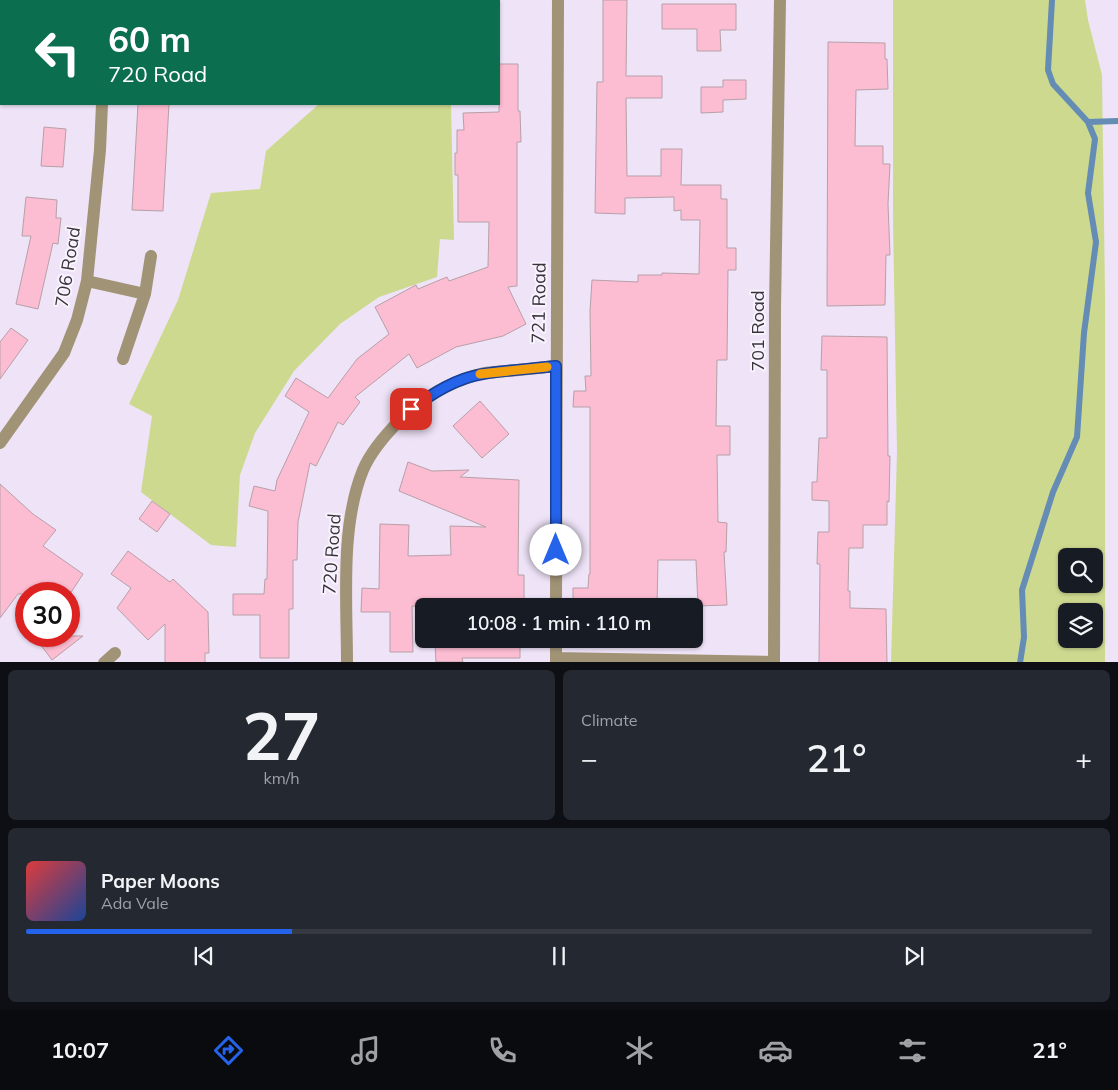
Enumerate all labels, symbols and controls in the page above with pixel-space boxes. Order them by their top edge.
text: 60 m [108,17,191,61]
icon: left [25,20,90,85]
text: 720 Road [108,60,207,88]
street label: 706 Road [50,225,85,309]
street label: 721 Road [526,262,551,344]
street label: 701 Road [746,290,769,372]
pin [390,388,432,430]
icon: arrive [397,395,425,423]
street label: 720 Road [317,513,346,595]
position arrow [529,523,581,575]
map controls [1058,548,1103,648]
button: search [1058,548,1103,593]
speed limit sign: 30 [15,582,80,647]
button: layers [1058,603,1103,648]
text: 10:08 · 1 min · 110 m [466,611,652,635]
text: 27 [242,695,321,776]
text: Climate [581,710,637,730]
text: 21° [807,734,866,782]
text: − [581,741,598,776]
text: + [1075,741,1092,776]
text: km/h [263,768,300,788]
text: Paper Moons [101,869,220,893]
text: Ada Vale [101,893,168,913]
icon: previous [190,942,218,970]
icon: pause [545,942,573,970]
icon: next [900,942,928,970]
icon: directions [211,1033,246,1068]
icon: music [348,1033,383,1068]
icon: phone [485,1033,520,1068]
icon: climate [622,1033,657,1068]
icon: car [758,1033,793,1068]
icon: filters [895,1033,930,1068]
text: 10:07 [51,1036,109,1064]
text: 21° [1032,1036,1067,1064]

